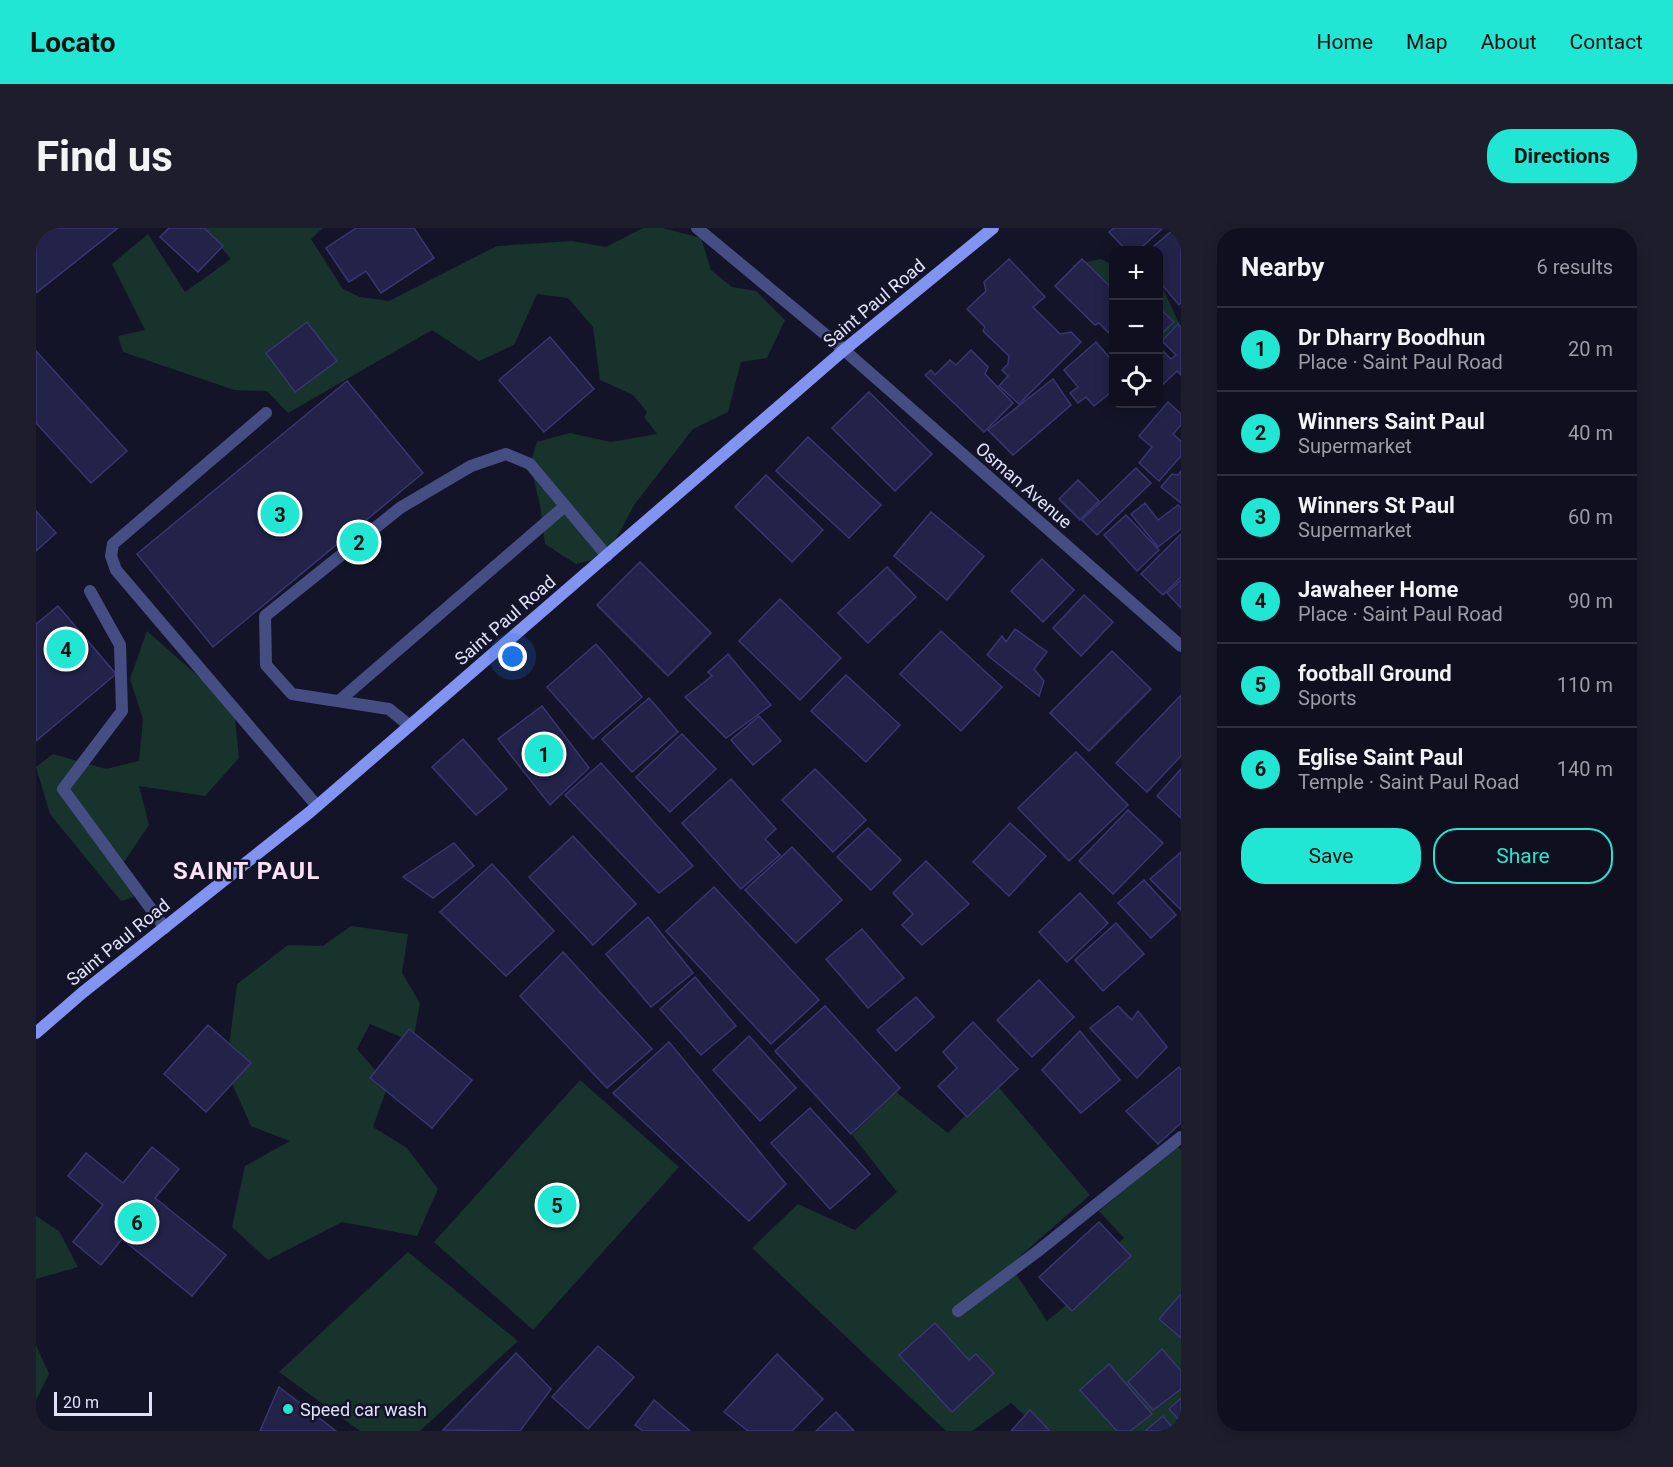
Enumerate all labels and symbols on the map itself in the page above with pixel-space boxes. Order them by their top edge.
street label: Saint Paul Road [819,254,929,352]
street label: Osman Avenue [972,438,1076,532]
pin: 3 [260,492,300,536]
pin: 2 [340,520,378,564]
street label: Saint Paul Road [450,571,560,669]
pin: 4 [46,626,86,672]
your location [498,642,527,671]
pin: 1 [524,732,564,776]
district label: SAINT PAUL [173,857,321,885]
street label: Saint Paul Road [62,894,174,990]
pin: 5 [538,1182,576,1228]
pin: 6 [118,1200,156,1244]
scale bar [54,1389,152,1416]
place label: Speed car wash [300,1399,427,1420]
marker: Speed car wash [281,1402,295,1416]

